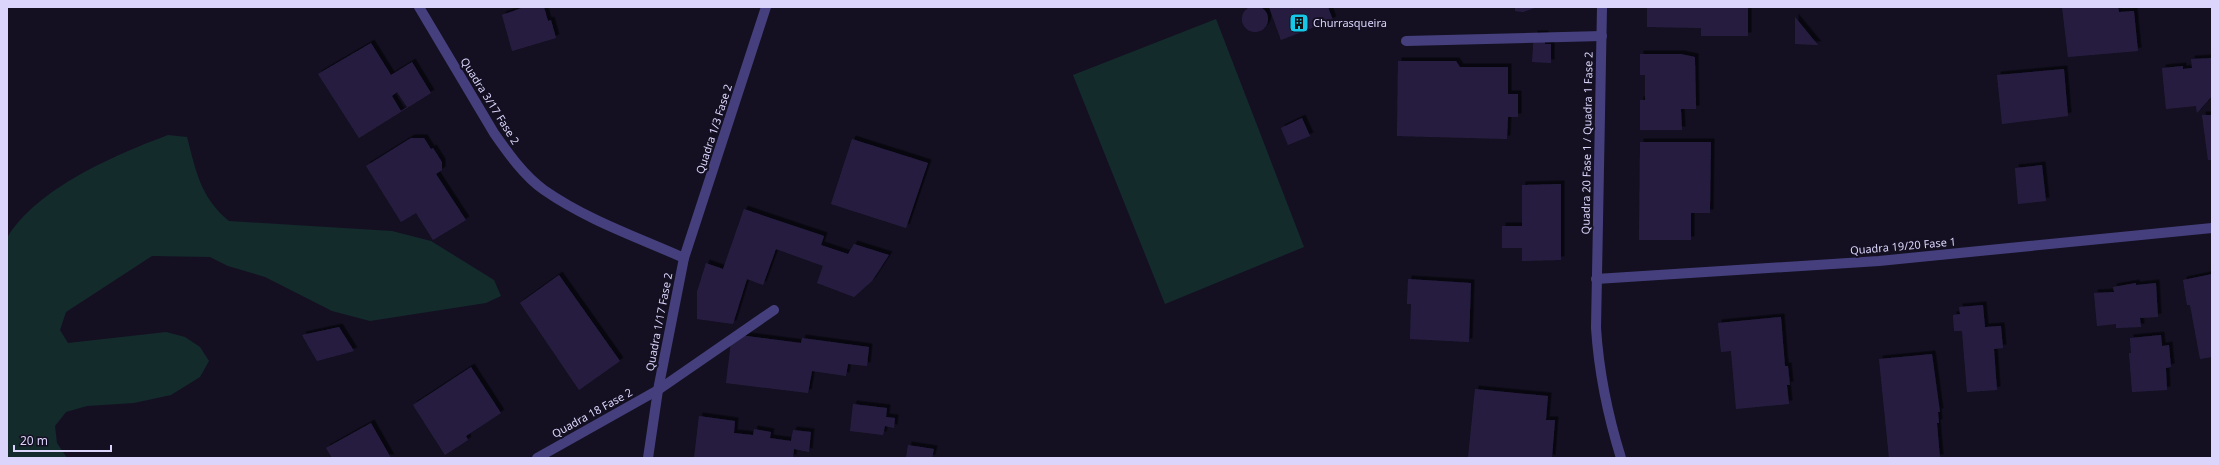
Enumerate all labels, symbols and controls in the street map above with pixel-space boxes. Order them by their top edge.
building icon: Churrasqueira [1288,12,1310,34]
place label: Churrasqueira [1313,15,1387,30]
street label: Quadra 20 Fase 1 / Quadra 1 Fase 2 [1577,51,1596,234]
street label: Quadra 3/17 Fase 2 [458,54,523,147]
street label: Quadra 1/3 Fase 2 [692,82,735,176]
street label: Quadra 19/20 Fase 1 [1849,233,1957,258]
street label: Quadra 1/17 Fase 2 [642,271,675,372]
street label: Quadra 18 Fase 2 [549,384,635,441]
scale bar [14,427,111,453]
text: 20 m [20,432,48,449]

